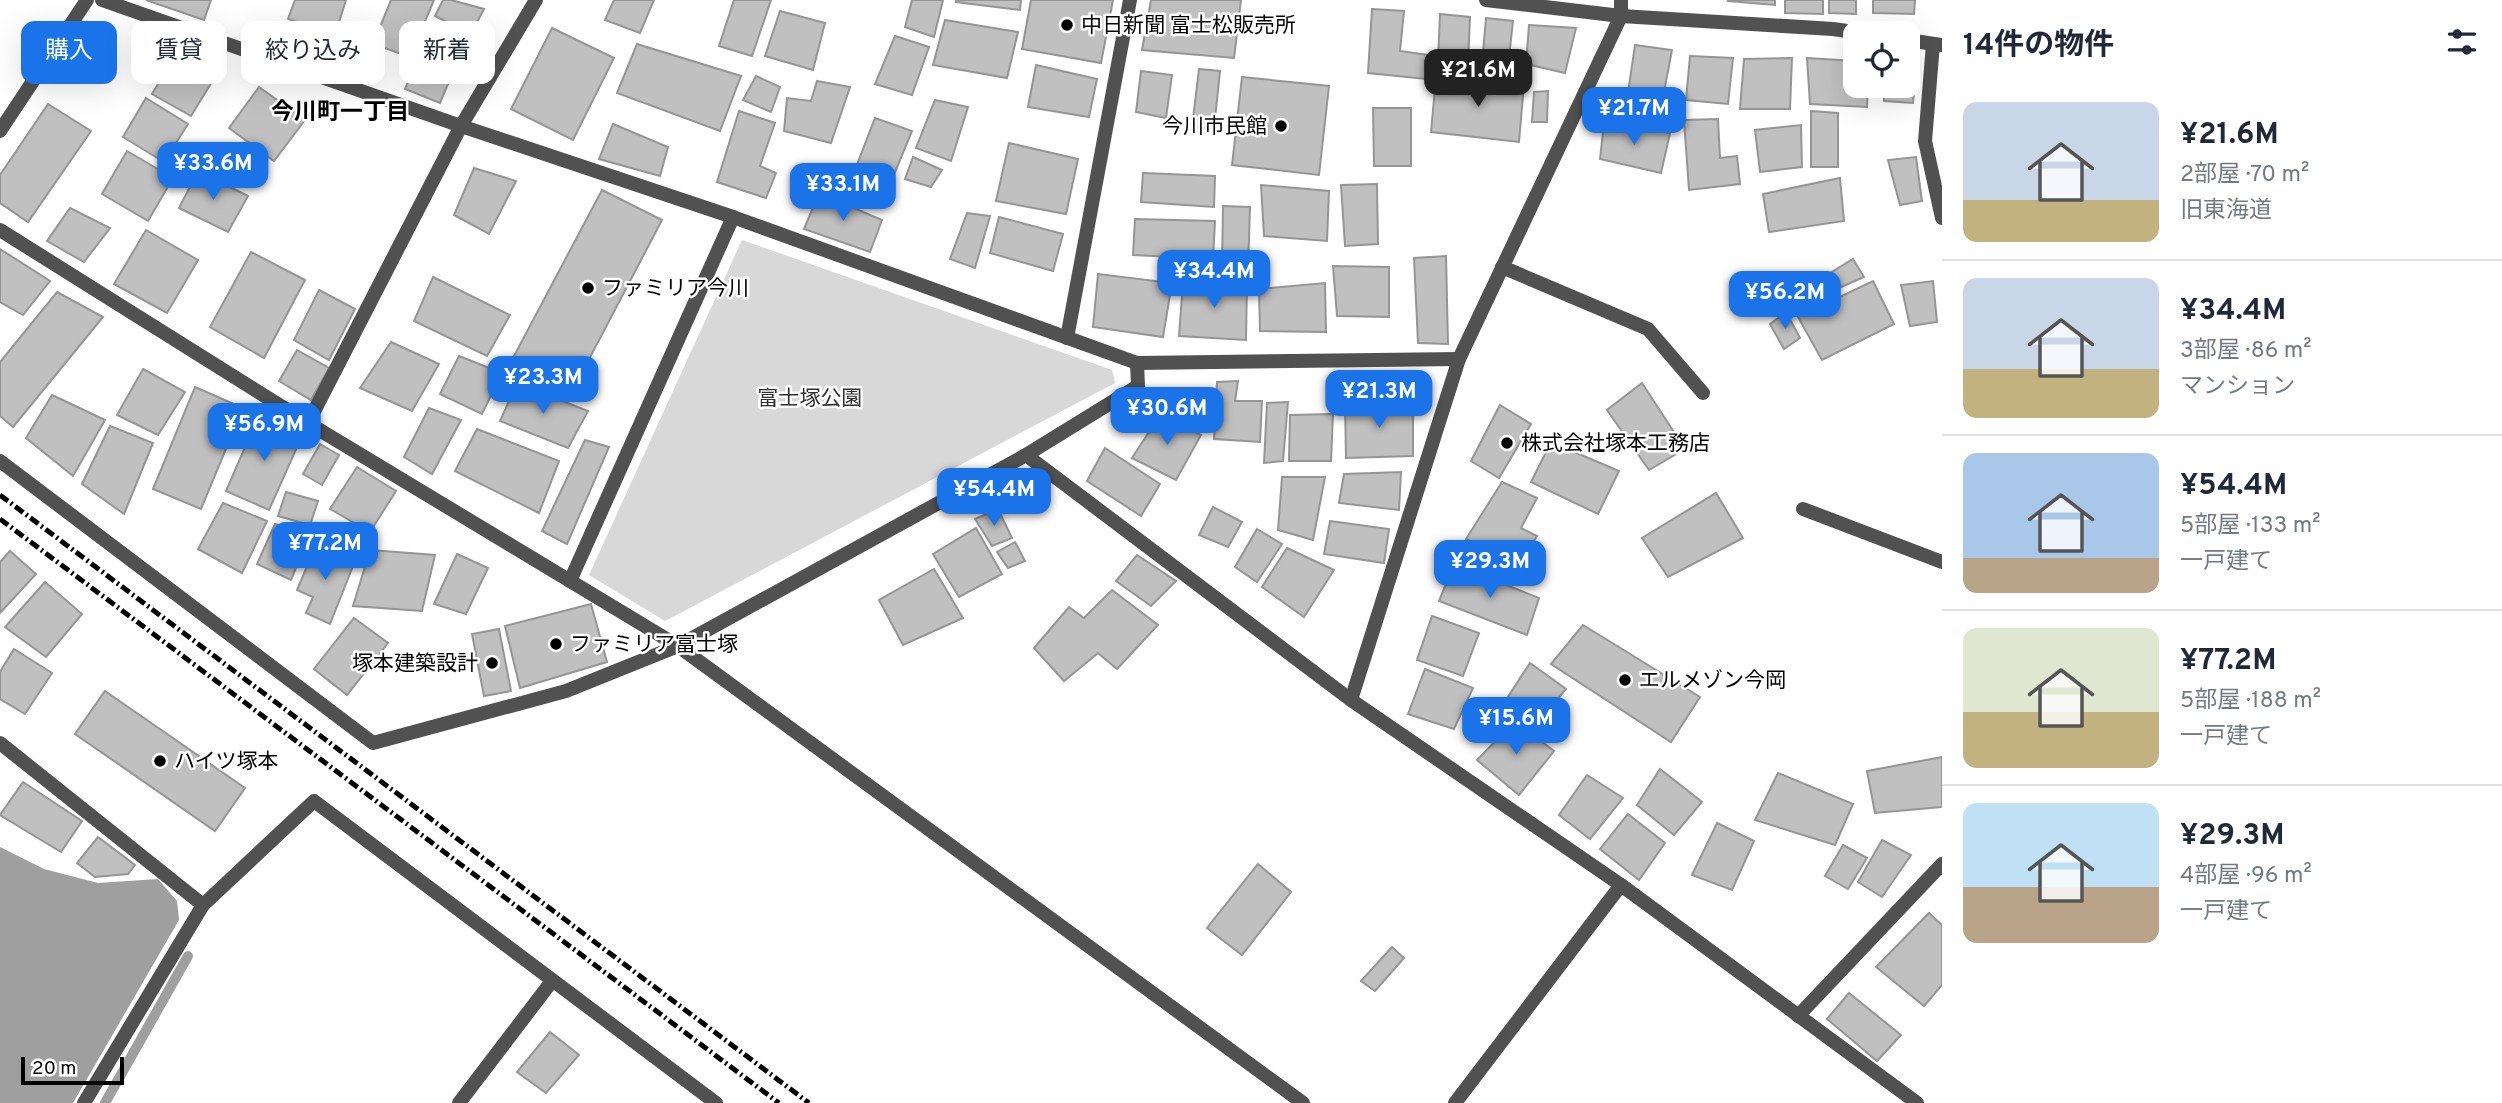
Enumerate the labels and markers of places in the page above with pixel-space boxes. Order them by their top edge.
place label: 中日新聞 富士松販売所 [1081,13,1296,40]
marker: 中日新聞 富士松販売所 [1059,17,1075,33]
pin: ¥21.6M [1421,50,1535,109]
pin: ¥21.7M [1577,88,1691,147]
place label: 今川市民館 [1162,114,1267,141]
marker: 今川市民館 [1273,118,1289,134]
pin: ¥33.6M [156,142,270,202]
pin: ¥33.1M [786,164,900,223]
pin: ¥34.4M [1157,250,1271,310]
pin: ¥56.2M [1728,272,1842,331]
place label: ファミリア今川 [602,276,749,303]
marker: ファミリア今川 [580,280,596,296]
pin: ¥23.3M [486,356,600,416]
pin: ¥21.3M [1322,370,1436,430]
pin: ¥30.6M [1110,388,1224,447]
pin: ¥56.9M [207,404,321,463]
place label: 株式会社塚本工務店 [1521,431,1710,458]
marker: 株式会社塚本工務店 [1499,435,1515,451]
pin: ¥54.4M [937,468,1051,528]
pin: ¥77.2M [268,522,382,582]
pin: ¥29.3M [1433,540,1547,600]
place label: ファミリア富士塚 [570,632,738,659]
marker: ファミリア富士塚 [548,636,564,652]
place label: 塚本建築設計 [352,651,478,678]
marker: 塚本建築設計 [484,655,500,671]
place label: エルメゾン今岡 [1639,668,1786,695]
marker: エルメゾン今岡 [1617,672,1633,688]
pin: ¥15.6M [1459,698,1573,757]
place label: ハイツ塚本 [174,749,279,776]
marker: ハイツ塚本 [152,753,168,769]

